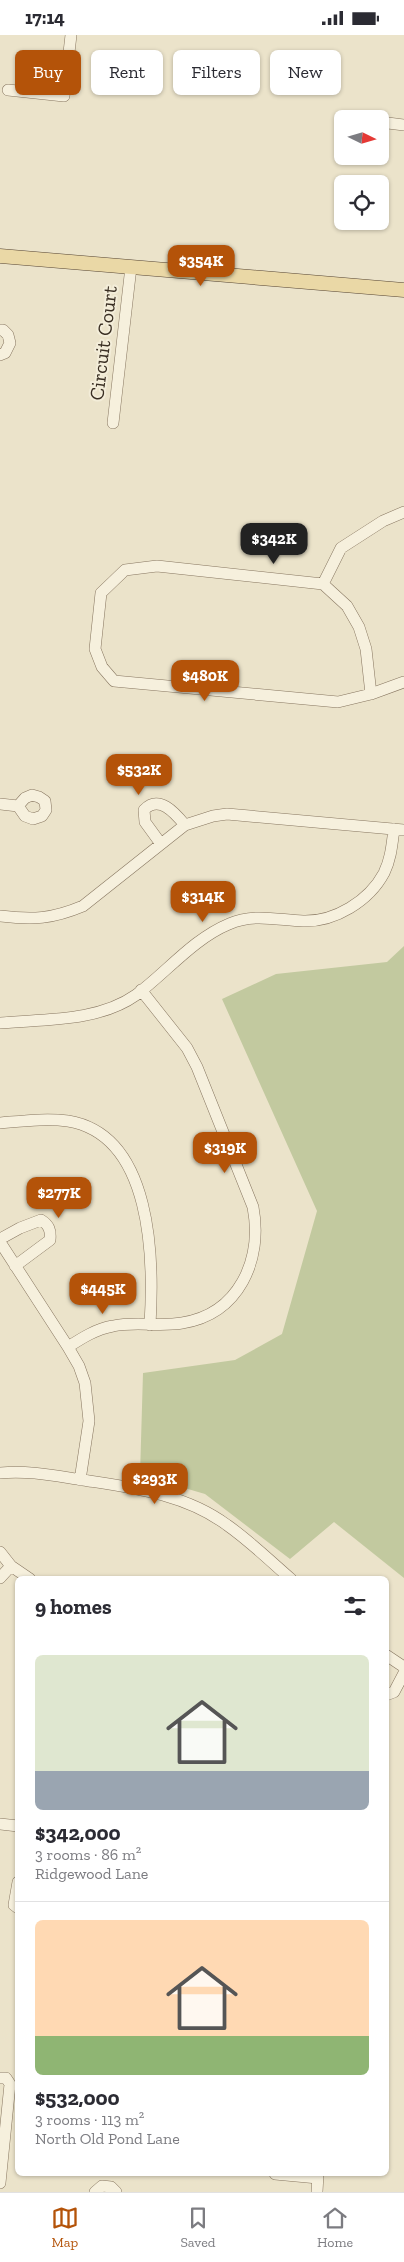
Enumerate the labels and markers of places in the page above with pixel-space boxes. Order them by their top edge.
pin: $354K [166,245,236,287]
pin: $342K [239,523,309,565]
pin: $480K [170,659,240,702]
pin: $532K [104,753,174,796]
pin: $314K [168,881,238,923]
pin: $319K [190,1131,260,1174]
pin: $277K [24,1177,94,1219]
pin: $445K [68,1273,138,1315]
pin: $293K [120,1463,190,1505]

